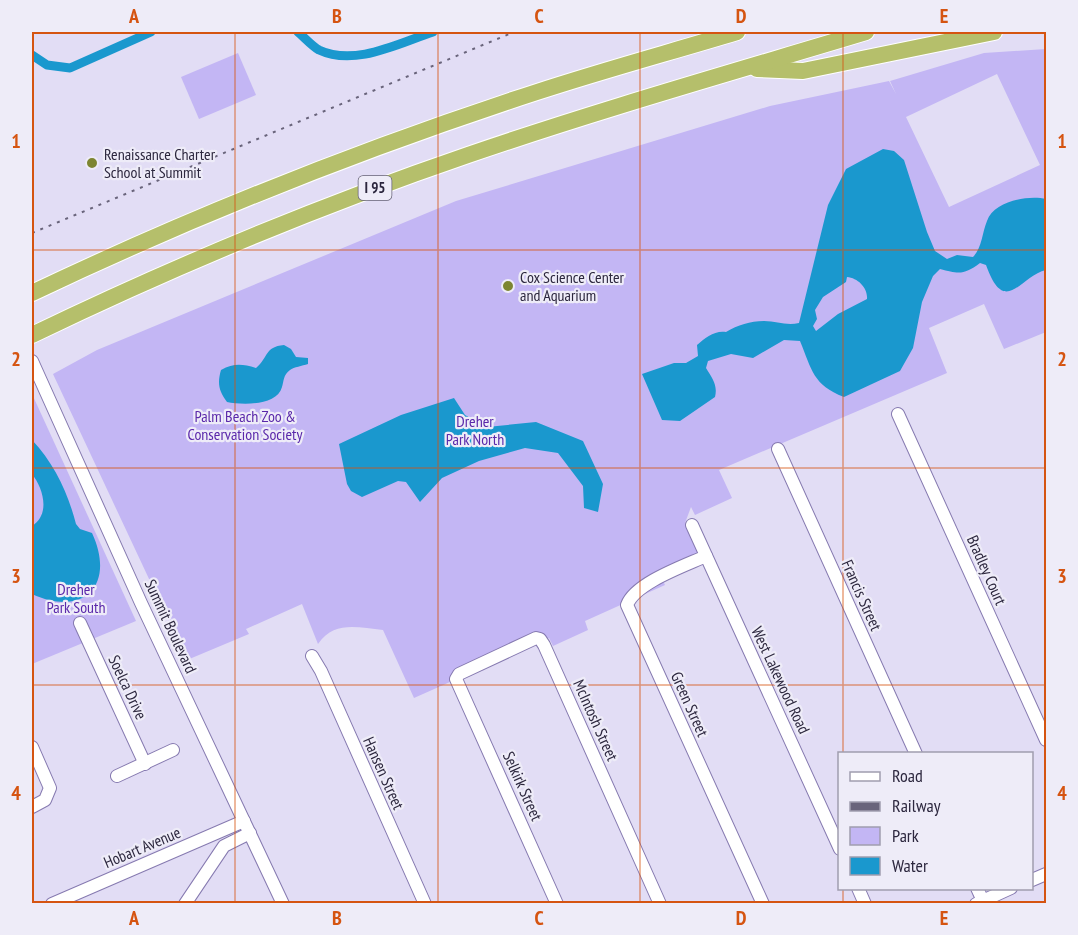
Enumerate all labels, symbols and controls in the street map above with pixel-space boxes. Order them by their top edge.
text: A [128,3,140,29]
text: B [332,3,342,29]
text: C [534,3,544,29]
text: D [736,3,747,29]
text: E [940,3,948,29]
text: 1 [11,128,21,154]
text: 1 [1057,128,1067,154]
place label: Renaissance Charter School at Summit [104,144,216,182]
marker: Renaissance Charter School at Summit [85,156,99,170]
road number: I 95 [358,176,392,200]
place label: Cox Science Center and Aquarium [520,267,625,305]
marker: Cox Science Center and Aquarium [501,279,515,293]
text: 2 [11,346,21,372]
text: 2 [1057,346,1067,372]
park label: Palm Beach Zoo & Conservation Society [188,406,302,444]
park label: Dreher Park North [446,411,504,449]
street label: Bradley Court [963,532,1011,608]
street label: Francis Street [838,556,887,634]
text: 3 [11,563,21,589]
text: 3 [1057,563,1067,589]
street label: Summit Boulevard [141,576,201,676]
park label: Dreher Park South [47,579,105,617]
street label: West Lakewood Road [747,623,815,737]
street label: Soelca Drive [104,652,152,722]
street label: Green Street [667,668,713,740]
street label: McIntosh Street [569,676,623,764]
street label: Hansen Street [359,734,409,813]
street label: Selkirk Street [499,748,547,824]
legend [838,752,1033,890]
text: Road [892,764,923,787]
text: 4 [11,780,21,806]
text: 4 [1057,780,1067,806]
text: Railway [892,794,941,817]
street label: Hobart Avenue [101,822,183,872]
text: Park [892,824,919,847]
text: Water [892,854,928,877]
text: A [128,905,140,931]
text: B [332,905,342,931]
text: C [534,905,544,931]
text: D [736,905,747,931]
text: E [940,905,948,931]

